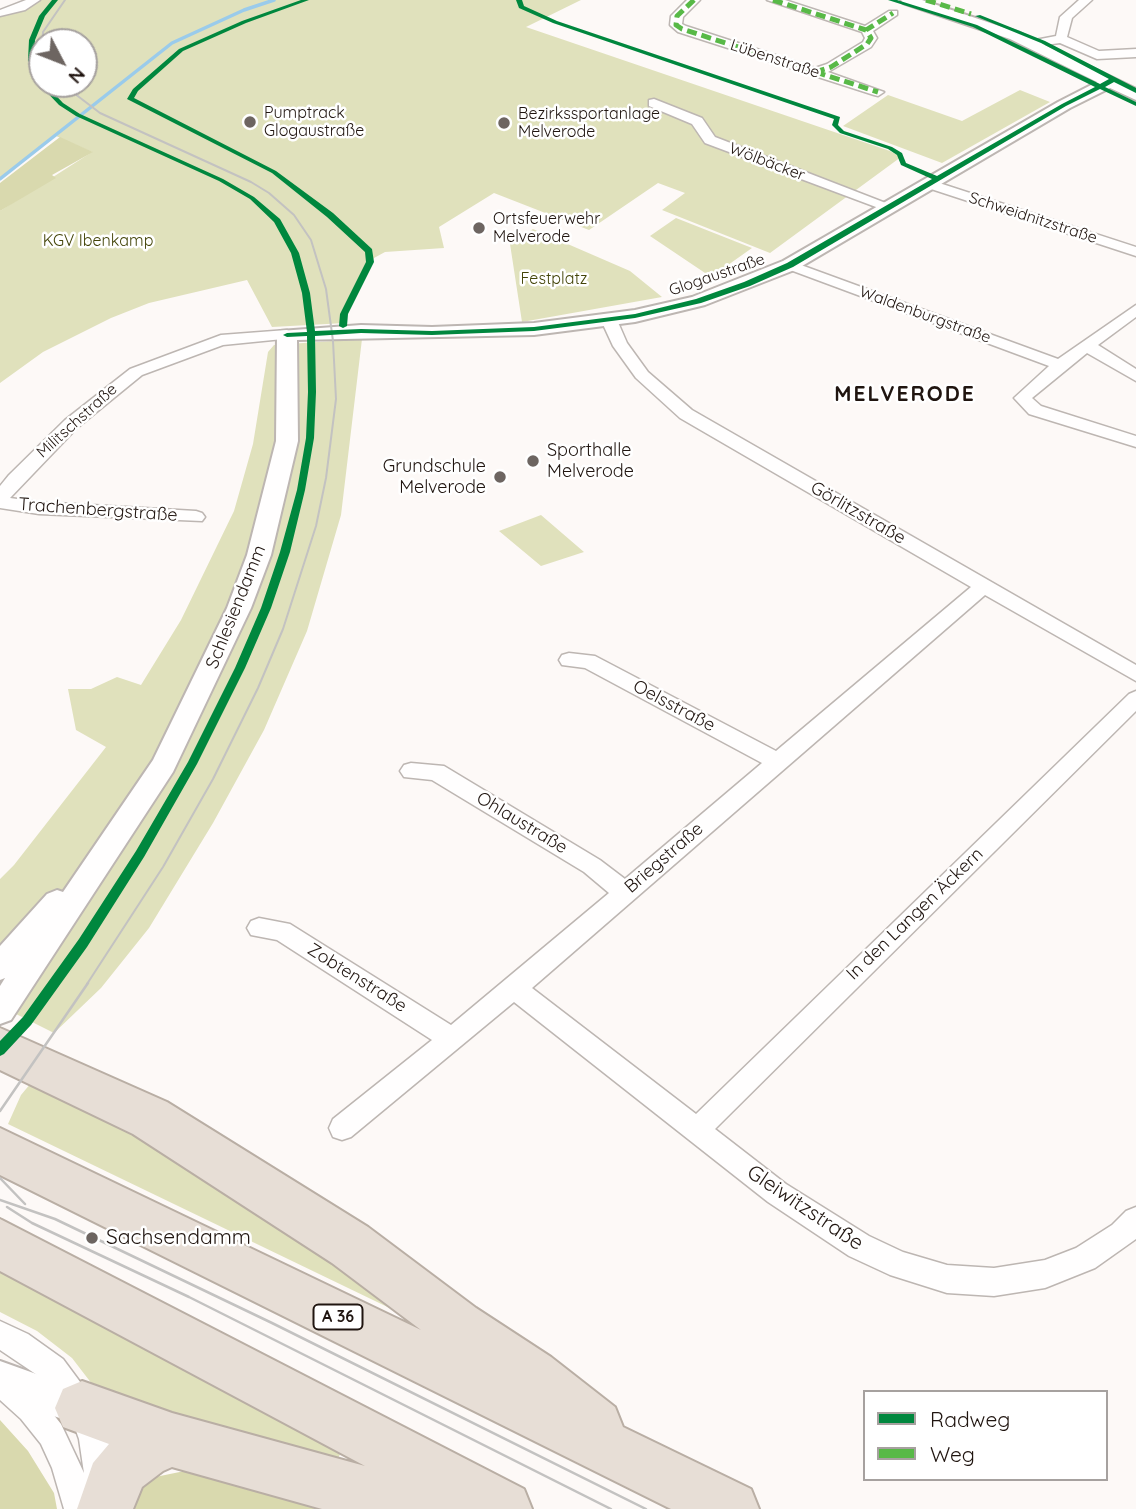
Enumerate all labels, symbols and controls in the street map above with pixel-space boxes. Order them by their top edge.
north arrow [28,28,98,98]
street label: Lübenstraße [728,36,822,82]
text: N [64,62,91,89]
place label: Pumptrack Glogaustraße [264,103,364,141]
place label: Bezirkssportanlage Melverode [518,104,660,142]
marker: Pumptrack Glogaustraße [242,114,258,130]
marker: Bezirkssportanlage Melverode [496,115,512,131]
street label: Wölbäcker [726,139,808,185]
street label: Schweidnitzstraße [966,188,1100,248]
place label: Ortsfeuerwehr Melverode [493,209,600,247]
marker: Ortsfeuerwehr Melverode [471,220,487,236]
park label: KGV Ibenkamp [43,231,153,251]
street label: Glogaustraße [667,250,767,300]
park label: Festplatz [521,269,587,289]
street label: Waldenburgstraße [857,282,993,348]
street label: Militschstraße [33,380,121,462]
district label: MELVERODE [835,382,975,408]
place label: Sporthalle Melverode [547,440,634,482]
marker: Sporthalle Melverode [525,453,541,469]
place label: Grundschule Melverode [383,456,486,498]
marker: Grundschule Melverode [492,469,508,485]
street label: Görlitzstraße [807,477,909,549]
street label: Trachenbergstraße [18,494,178,526]
street label: Schlesiendamm [201,542,271,672]
street label: Oelsstraße [629,675,719,737]
street label: Ohlaustraße [473,787,571,859]
street label: Briegstraße [620,818,708,898]
street label: In den Langen Äckern [842,843,988,985]
street label: Zobtenstraße [303,939,411,1017]
street label: Gleiwitzstraße [742,1160,868,1256]
place label: Sachsendamm [106,1225,251,1251]
marker: Sachsendamm [84,1230,100,1246]
road number: A 36 [314,1304,362,1330]
legend [863,1390,1108,1481]
text: Radweg [930,1406,1010,1432]
text: Weg [930,1441,975,1467]

